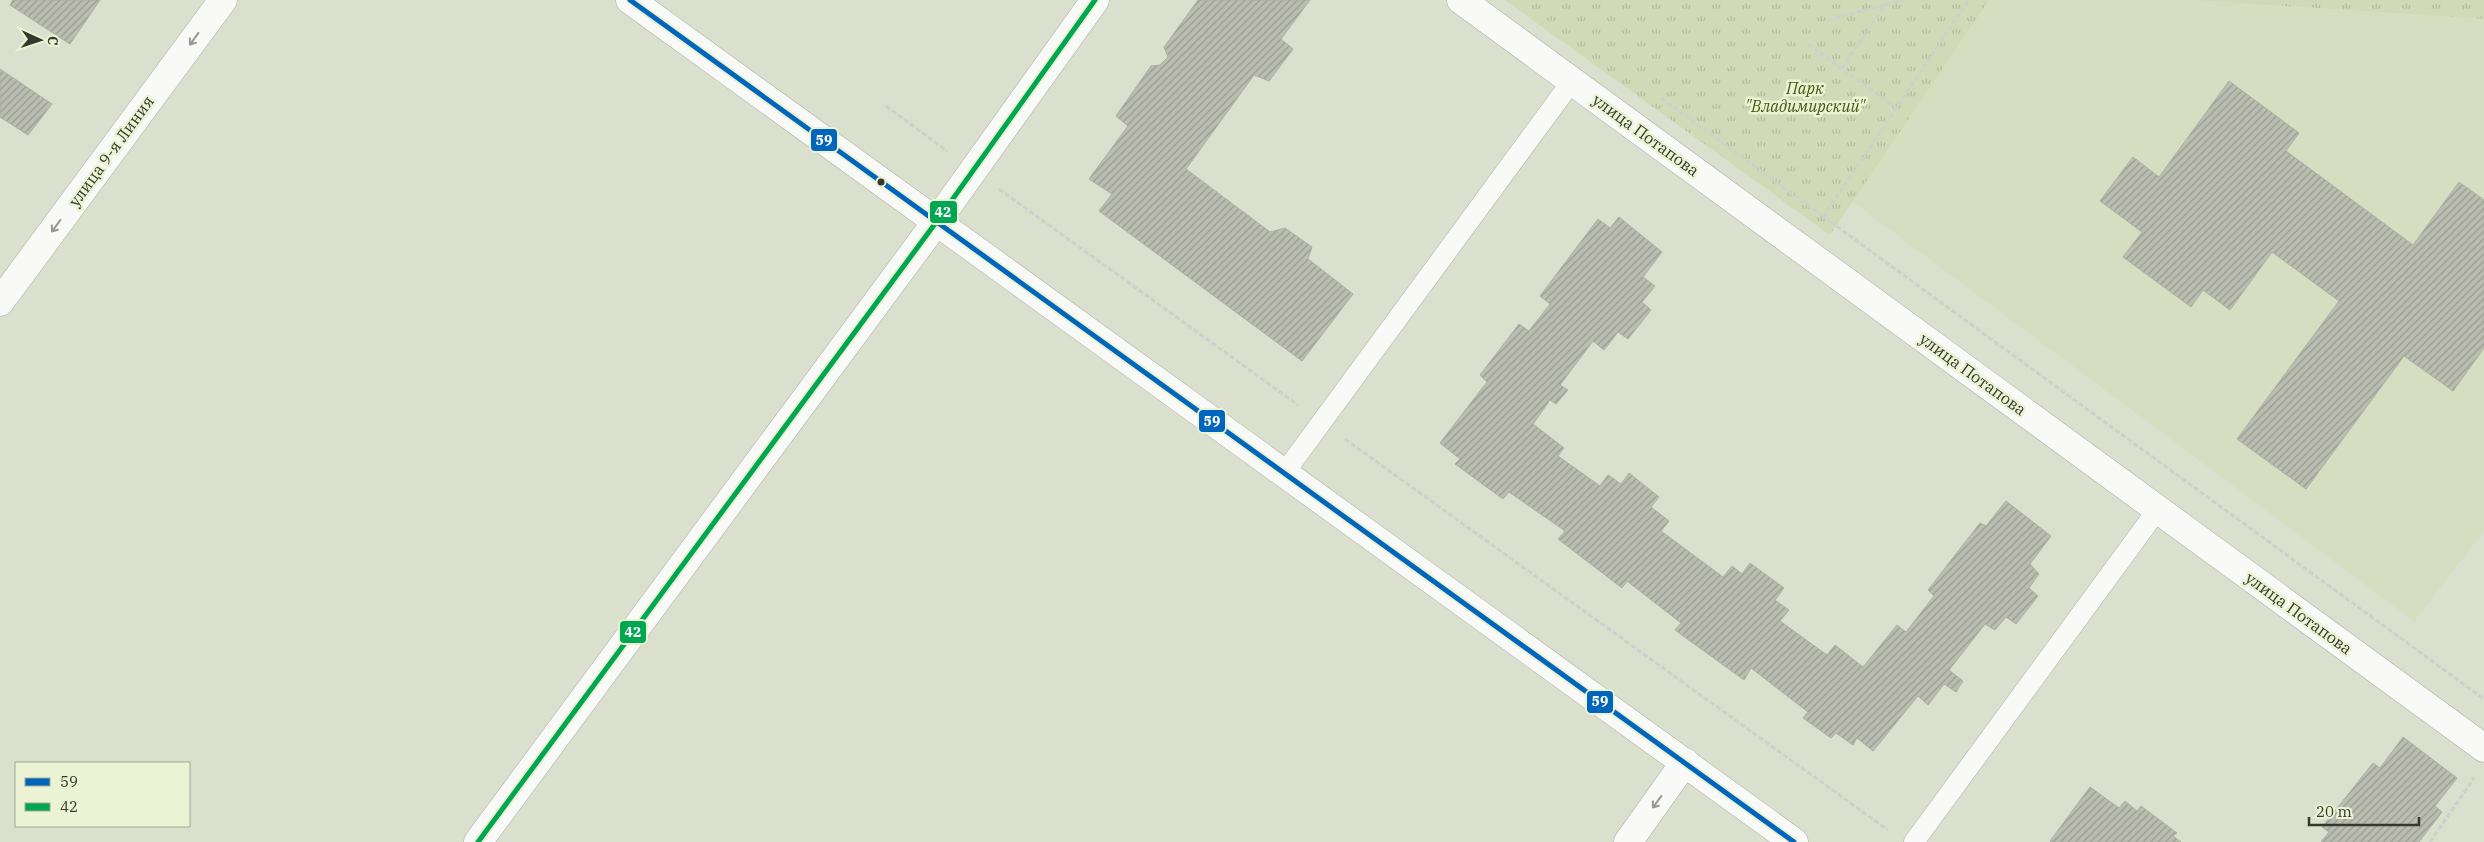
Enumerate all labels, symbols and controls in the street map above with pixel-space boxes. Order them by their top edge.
north arrow [15,15,65,65]
one-way arrow [188,32,199,45]
text: С [44,36,62,46]
park label: Парк "Владимирский" [1745,78,1867,116]
street label: улица Потапова [1589,90,1704,181]
street label: улица 9-я Линия [64,92,158,210]
line badge: 59 [810,128,838,152]
text: 59 [816,131,832,149]
unlabelled marker [876,177,886,187]
line badge: 42 [929,200,958,224]
text: 42 [935,203,951,221]
one-way arrow [50,219,61,232]
street label: улица Потапова [1916,329,2031,420]
line badge: 59 [1198,409,1226,433]
text: 59 [1204,412,1220,430]
street label: улица Потапова [2242,568,2357,659]
line badge: 42 [619,620,647,644]
text: 42 [625,623,641,641]
line badge: 59 [1586,690,1614,714]
text: 59 [1592,692,1608,710]
legend [15,762,190,827]
text: 59 [60,772,78,791]
scale bar [2309,794,2419,826]
one-way arrow [1651,795,1662,808]
text: 42 [60,797,78,816]
text: 20 m [2316,802,2352,821]

